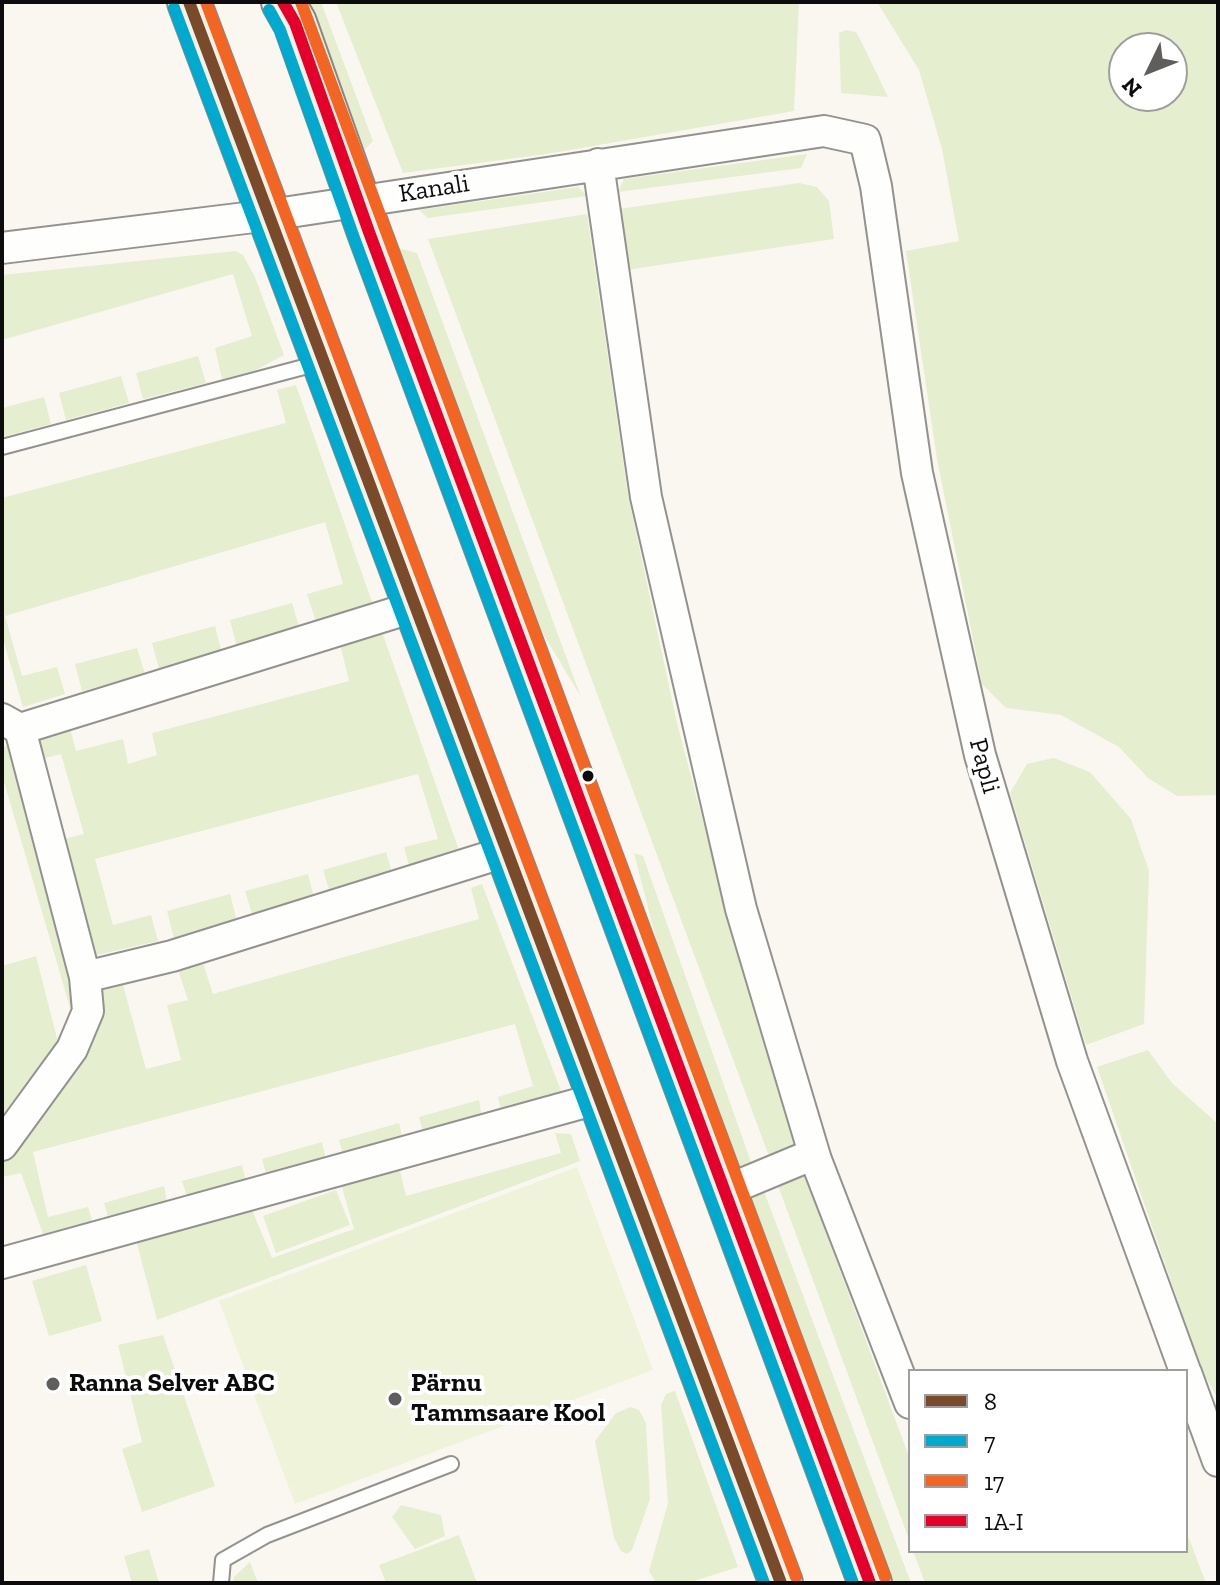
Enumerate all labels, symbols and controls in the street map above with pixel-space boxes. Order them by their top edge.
north arrow [1108,32,1188,112]
text: N [1116,72,1147,103]
street label: Kanali [397,168,471,210]
street label: Papli [962,735,1006,797]
unlabelled marker [580,768,596,784]
place label: Ranna Selver ABC [69,1368,275,1400]
place label: Pärnu Tammsaare Kool [411,1368,605,1430]
legend [908,1369,1188,1553]
marker: Ranna Selver ABC [44,1375,62,1393]
text: 8 [984,1387,997,1416]
marker: Pärnu Tammsaare Kool [386,1390,404,1408]
text: 7 [984,1427,995,1456]
text: 17 [984,1467,1004,1496]
text: 1A-I [984,1507,1024,1536]

